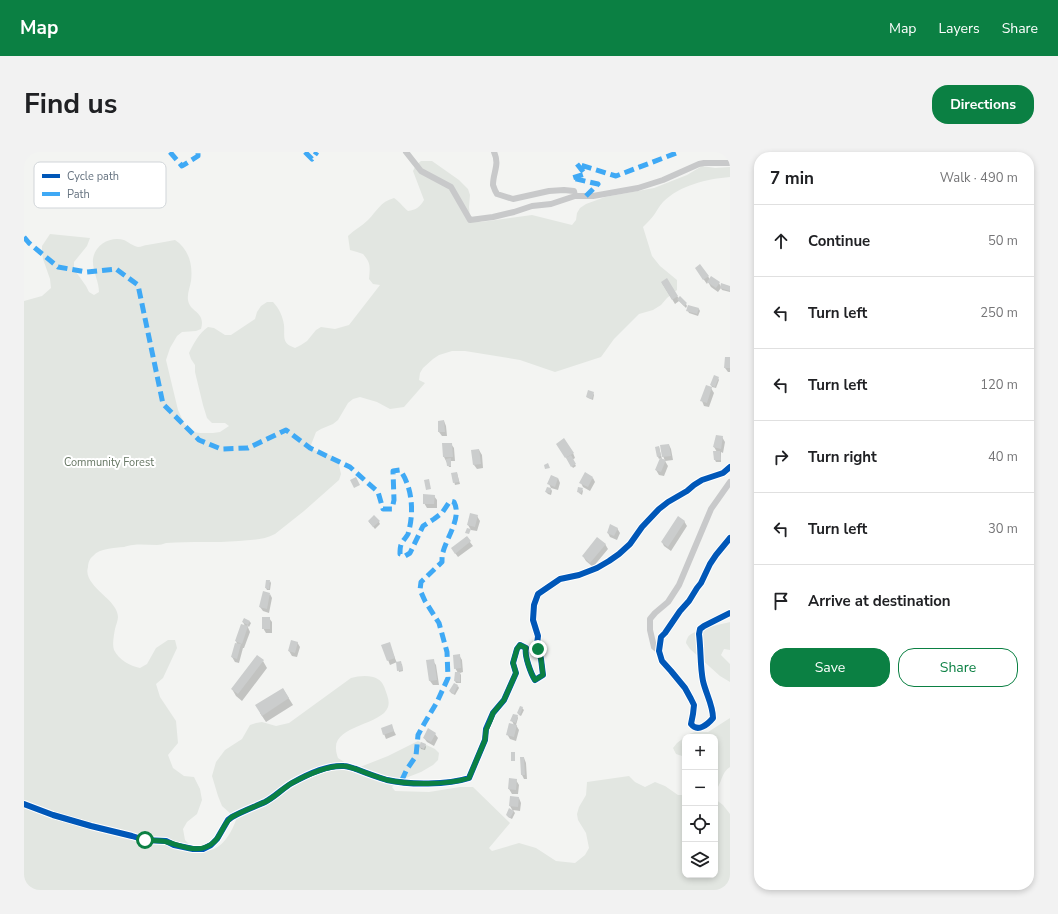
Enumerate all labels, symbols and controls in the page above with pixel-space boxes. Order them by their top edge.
text: Map [20,15,58,41]
text: Map [889,19,916,38]
text: Layers [938,19,980,38]
text: Share [1002,19,1038,38]
text: Find us [24,85,118,123]
button: Directions [932,85,1034,124]
legend [34,162,166,208]
text: 7 min [770,167,814,190]
text: Cycle path [67,169,119,184]
text: Walk · 490 m [940,169,1018,187]
text: Path [67,187,90,202]
icon: ahead [770,230,792,252]
text: Continue [808,231,870,251]
text: 50 m [988,232,1018,250]
icon: left [770,302,792,324]
text: Turn left [808,303,867,323]
text: 250 m [980,304,1018,322]
icon: left [770,374,792,396]
text: Turn left [808,375,867,395]
text: 120 m [980,376,1018,394]
icon: right [770,446,792,468]
text: Turn right [808,447,877,467]
text: 40 m [988,448,1018,466]
park label: Community Forest [64,455,154,470]
icon: left [770,518,792,540]
text: Turn left [808,519,867,539]
text: 30 m [988,520,1018,538]
icon: arrive [770,590,792,612]
text: Arrive at destination [808,591,951,611]
route end [529,640,547,658]
button: Save [770,648,890,687]
button: Share [898,648,1018,687]
map controls [682,734,718,878]
button: + [682,734,718,770]
button: − [682,770,718,806]
button: locate [682,806,718,842]
route start [136,831,154,849]
button: layers [682,842,718,878]

